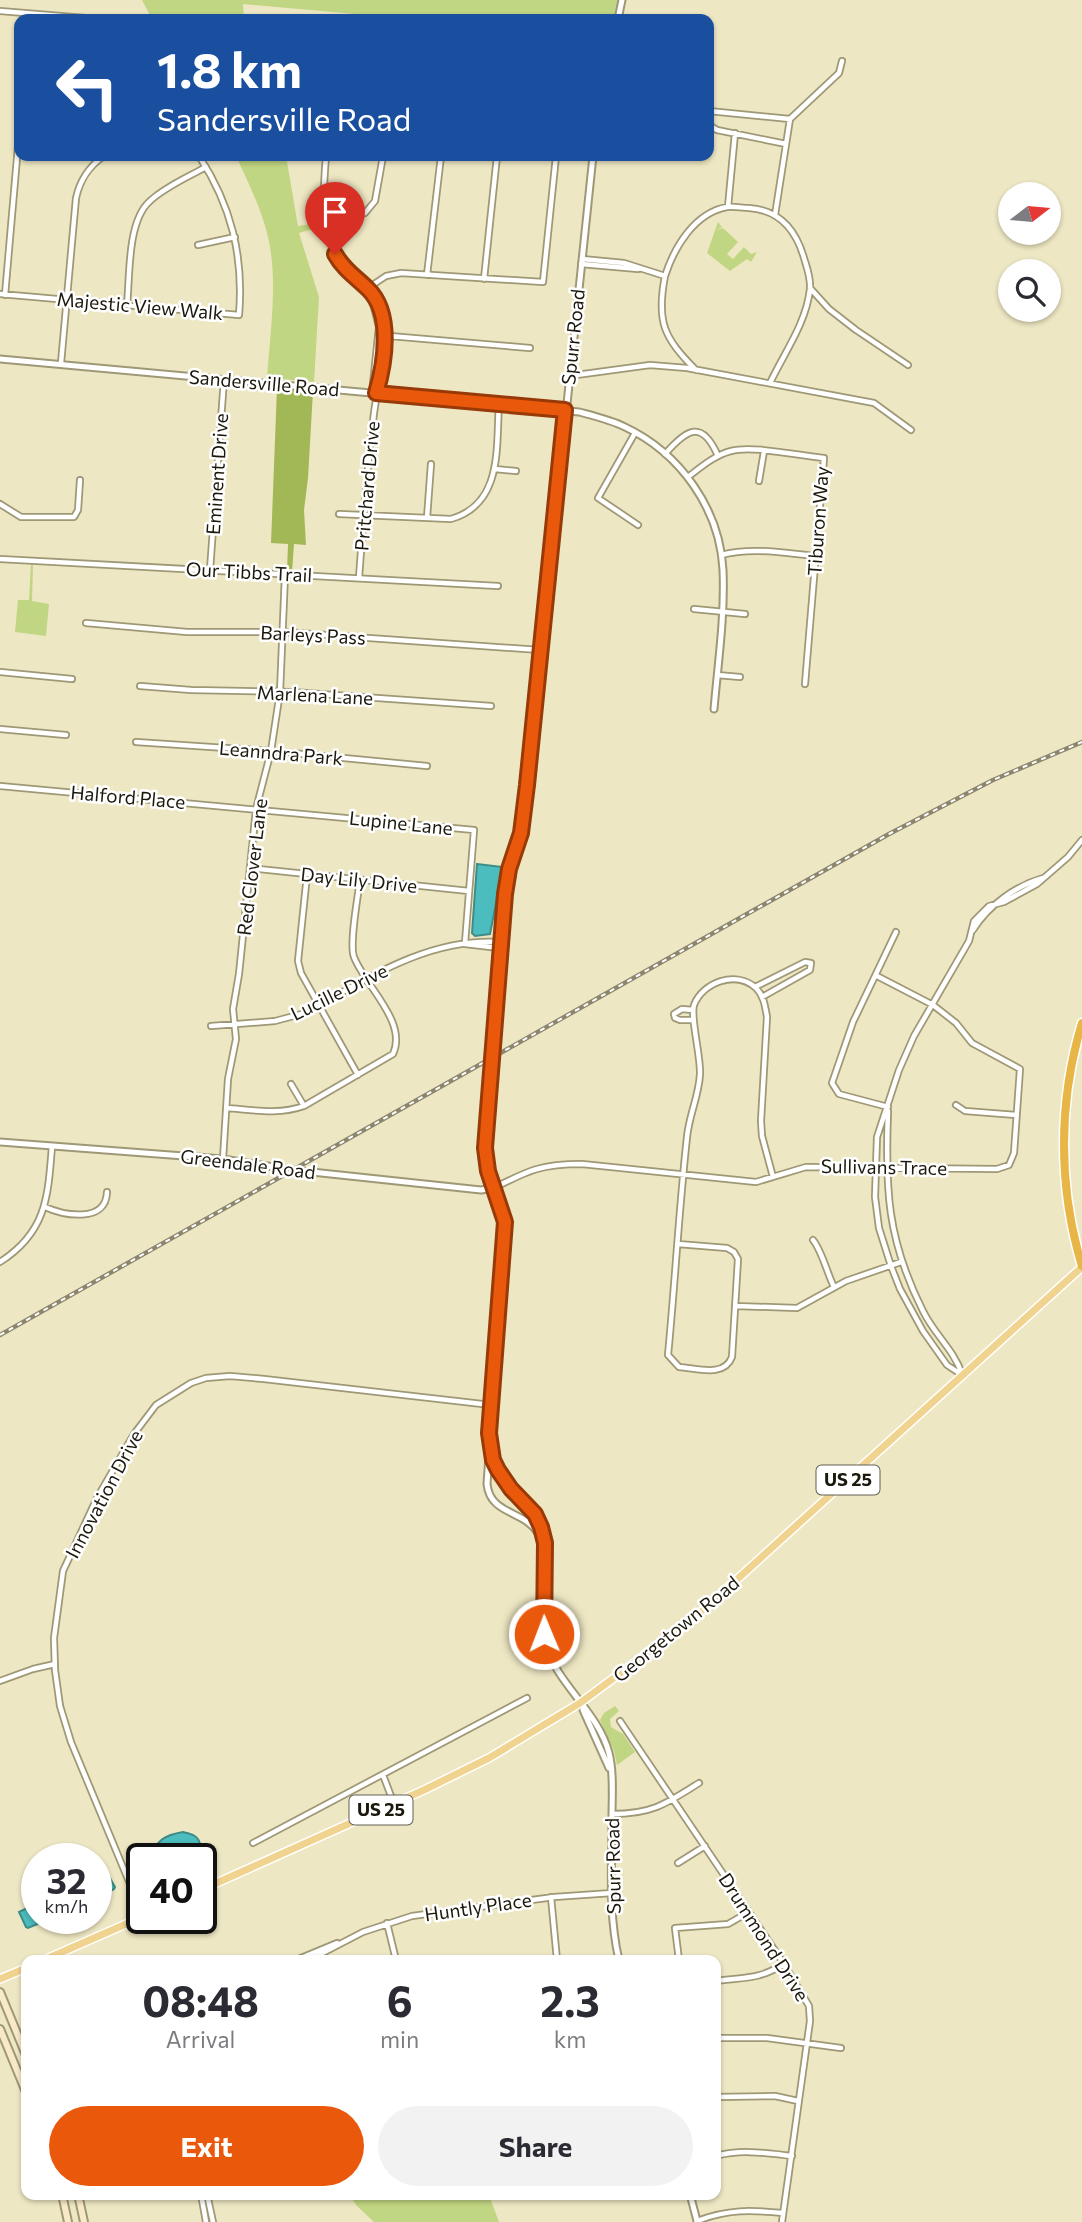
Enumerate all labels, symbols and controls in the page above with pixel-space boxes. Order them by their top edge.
text: 1.8 km [157,38,302,98]
icon: left [42,42,133,133]
text: Sandersville Road [157,98,411,138]
pin [305,182,365,254]
north arrow [998,182,1060,245]
map controls [998,182,1061,322]
icon: arrive [316,193,354,231]
button: search [998,259,1061,322]
street label: Majestic View Walk [56,287,224,324]
street label: Spurr Road [556,288,589,386]
street label: Sandersville Road [188,364,340,401]
street label: Eminent Drive [201,412,232,536]
street label: Pritchard Drive [349,420,384,552]
street label: Tiburon Way [802,465,833,577]
street label: Our Tibbs Trail [185,557,313,586]
street label: Barleys Pass [260,620,366,649]
street label: Marlena Lane [256,680,374,709]
street label: Leanndra Park [218,736,344,769]
street label: Halford Place [70,780,187,813]
street label: Red Clover Lane [232,797,271,937]
street label: Lupine Lane [348,806,454,839]
street label: Day Lily Drive [300,862,419,897]
street label: Lucille Drive [287,958,391,1025]
street label: Greendale Road [179,1144,317,1183]
street label: Sullivans Trace [821,1154,947,1179]
street label: Innovation Drive [60,1426,147,1562]
road number: US 25 [816,1465,880,1494]
street label: Georgetown Road [608,1571,743,1687]
position arrow [507,1597,581,1671]
road number: US 25 [350,1796,412,1824]
street label: Spurr Road [600,1818,625,1914]
speed limit sign: 40 [126,1843,217,1934]
text: 32 [46,1858,87,1901]
street label: Drummond Drive [714,1868,814,2005]
street label: Huntly Place [423,1888,533,1925]
text: km/h [45,1895,88,1917]
text: 08:48 [142,1974,259,2026]
text: 6 [387,1974,413,2026]
text: 2.3 [540,1974,600,2026]
text: Arrival [166,2025,235,2053]
text: min [380,2025,419,2053]
text: km [554,2025,586,2053]
button: Exit [49,2106,364,2186]
button: Share [378,2106,693,2186]

